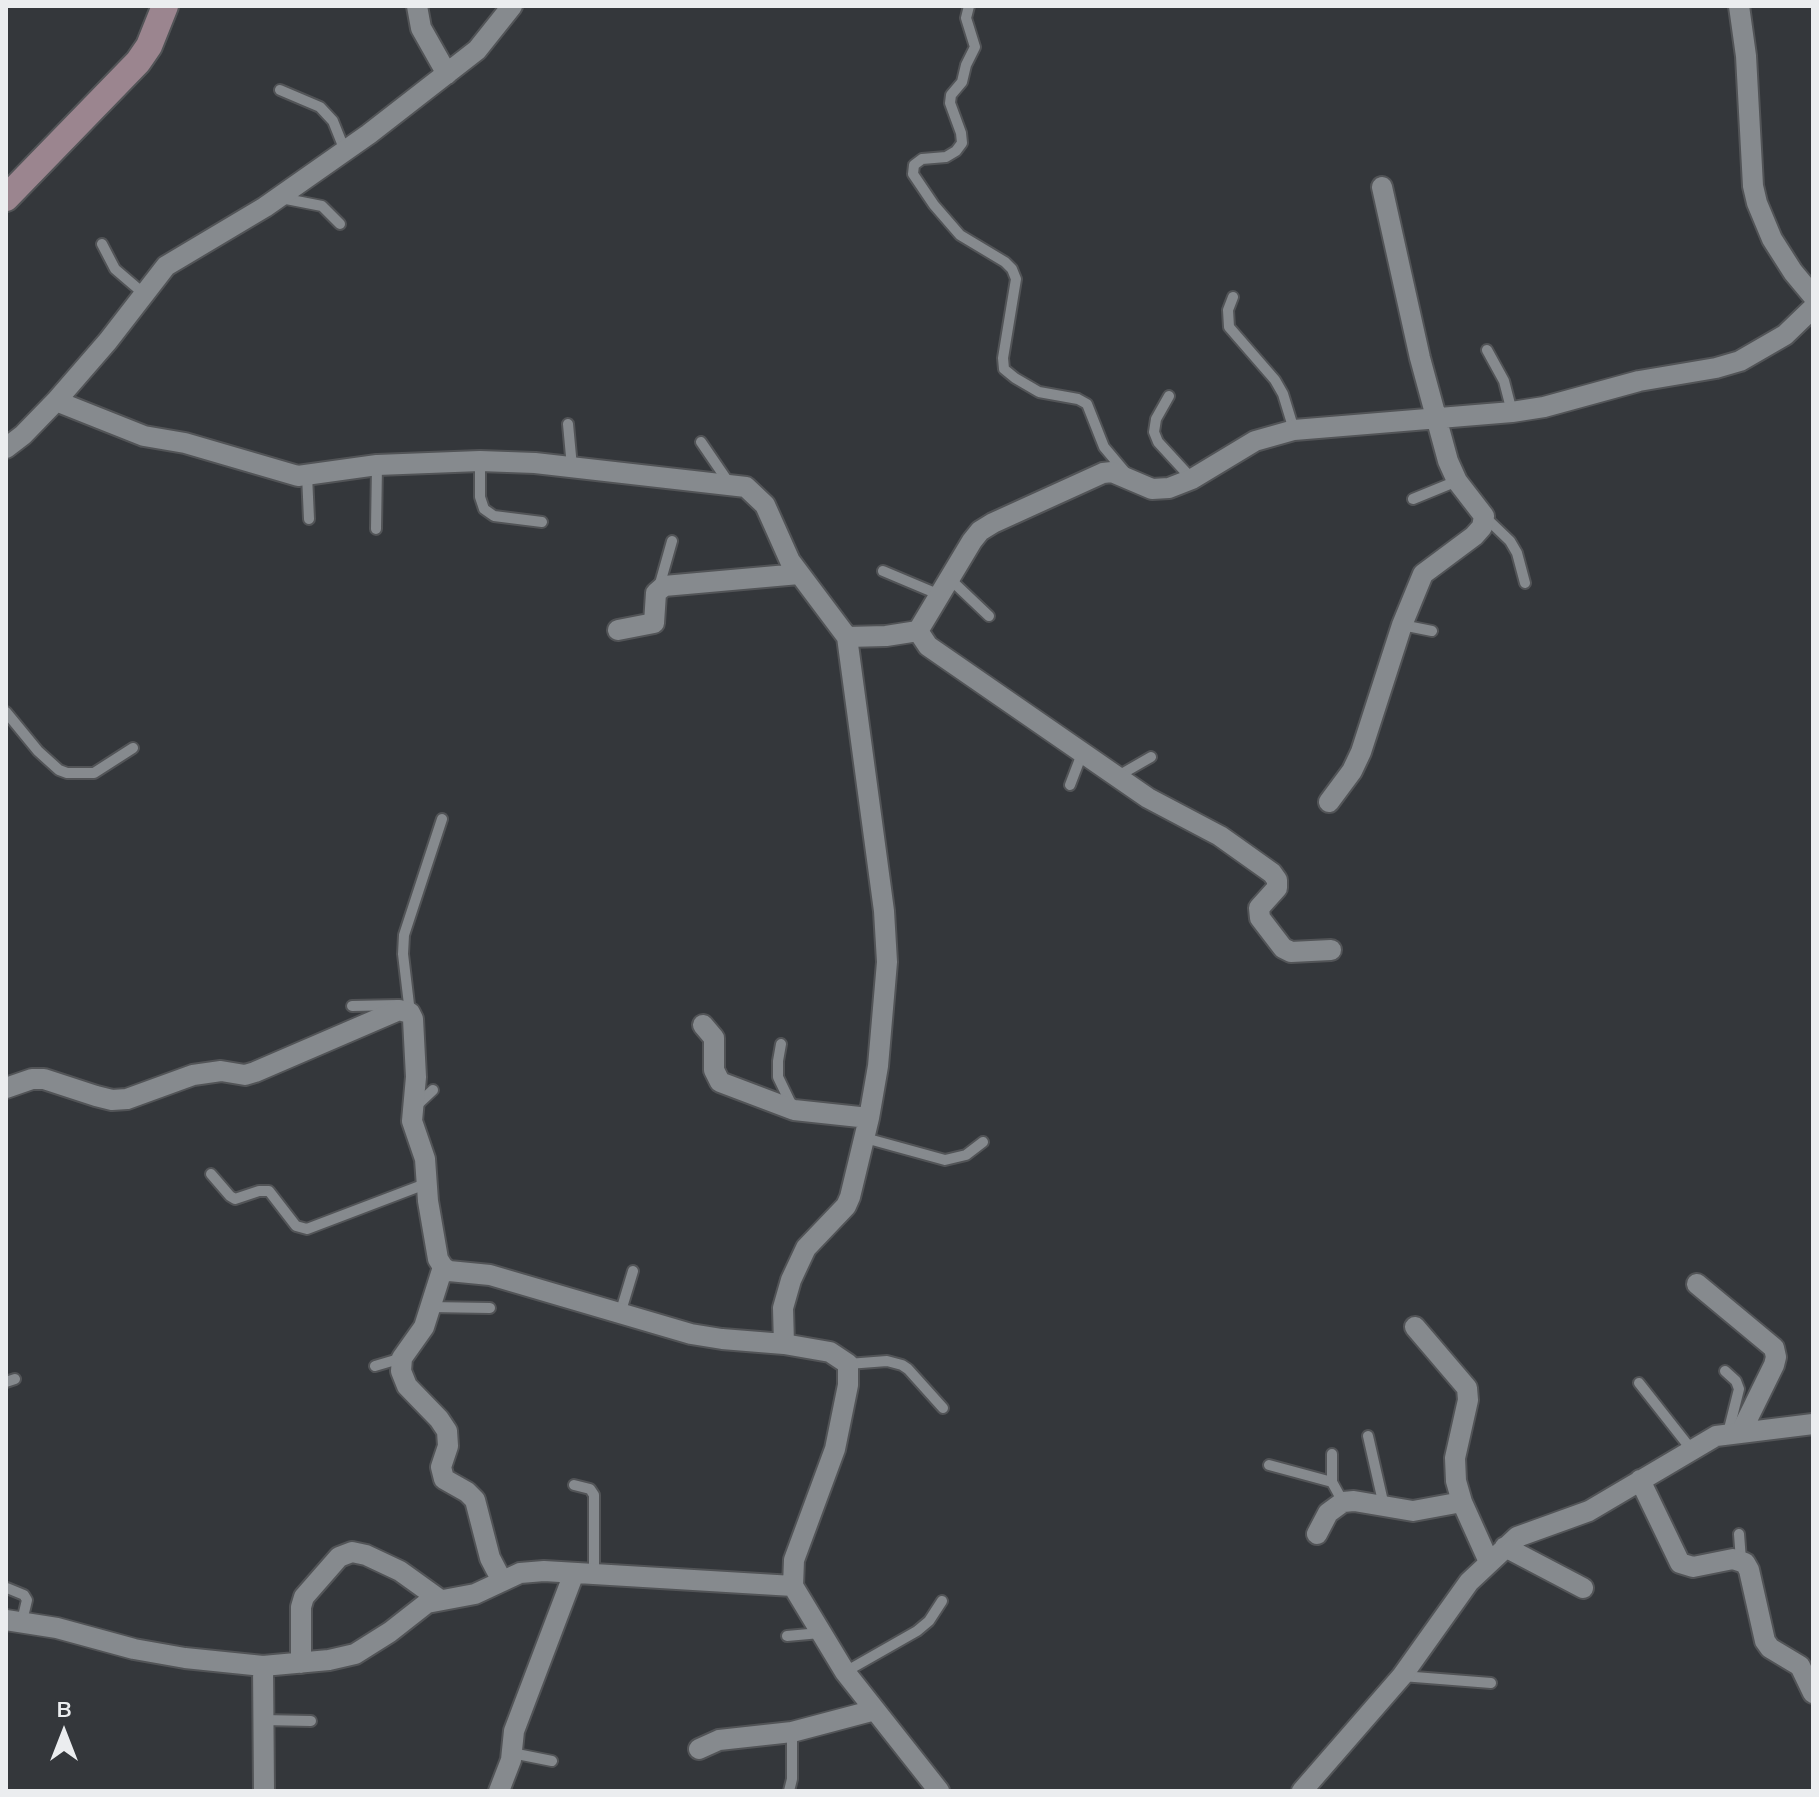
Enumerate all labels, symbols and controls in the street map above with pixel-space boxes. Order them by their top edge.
north arrow [24,1693,104,1773]
text: B [56,1695,72,1723]

